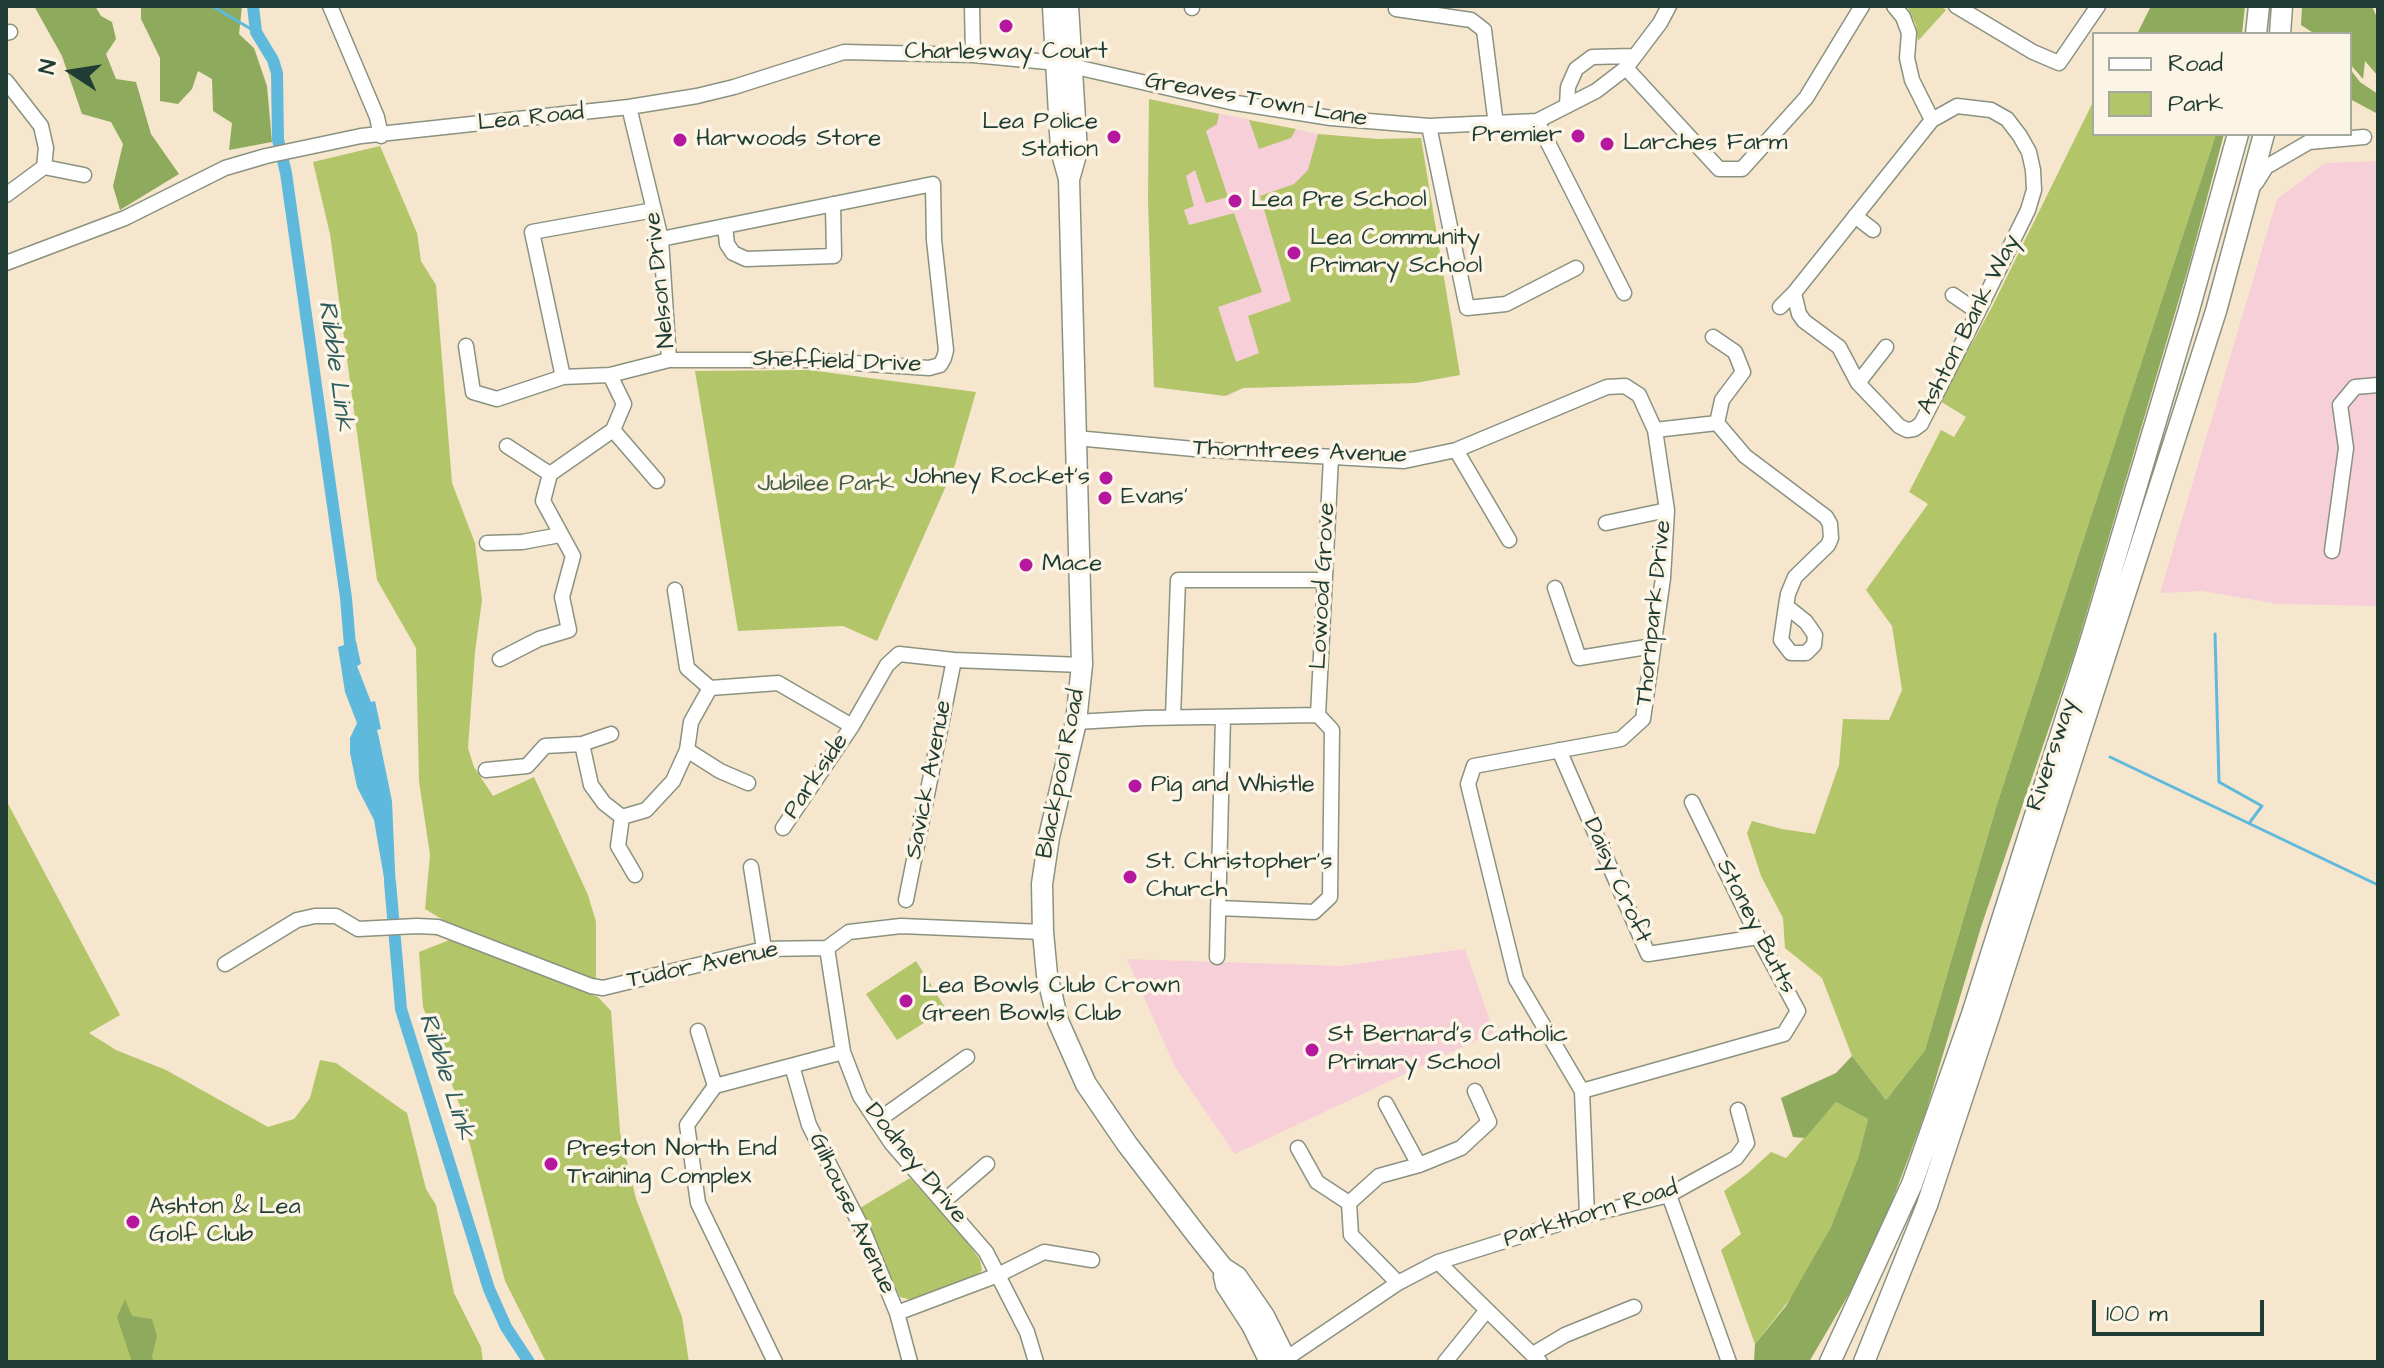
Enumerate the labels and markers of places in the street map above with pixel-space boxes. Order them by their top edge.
marker: Charlesway Court [997,17,1015,35]
place label: Charlesway Court [904,39,1108,67]
place label: Lea Police Station [982,109,1098,165]
place label: Premier [1472,122,1562,150]
place label: Harwoods Store [696,126,881,154]
marker: Premier [1569,127,1587,145]
marker: Lea Police Station [1105,128,1123,146]
place label: Larches Farm [1623,130,1788,158]
marker: Harwoods Store [671,131,689,149]
marker: Larches Farm [1598,135,1616,153]
place label: Lea Pre School [1251,187,1427,215]
marker: Lea Pre School [1226,192,1244,210]
place label: Lea Community Primary School [1310,225,1482,281]
marker: Lea Community Primary School [1285,244,1303,262]
place label: Johney Rocket's [905,464,1090,492]
marker: Johney Rocket's [1097,469,1115,487]
place label: Evans' [1121,484,1188,512]
marker: Evans' [1096,489,1114,507]
place label: Mace [1042,551,1102,579]
marker: Mace [1017,556,1035,574]
place label: Pig and Whistle [1151,772,1315,800]
marker: Pig and Whistle [1126,777,1144,795]
place label: St. Christopher's Church [1146,849,1333,905]
marker: St. Christopher's Church [1121,868,1139,886]
place label: Lea Bowls Club Crown Green Bowls Club [922,973,1180,1029]
marker: Lea Bowls Club Crown Green Bowls Club [897,992,915,1010]
place label: St Bernard's Catholic Primary School [1328,1022,1568,1078]
marker: St Bernard's Catholic Primary School [1303,1041,1321,1059]
place label: Preston North End Training Complex [567,1136,777,1192]
marker: Preston North End Training Complex [542,1155,560,1173]
place label: Ashton & Lea Golf Club [149,1194,301,1250]
marker: Ashton & Lea Golf Club [124,1213,142,1231]

